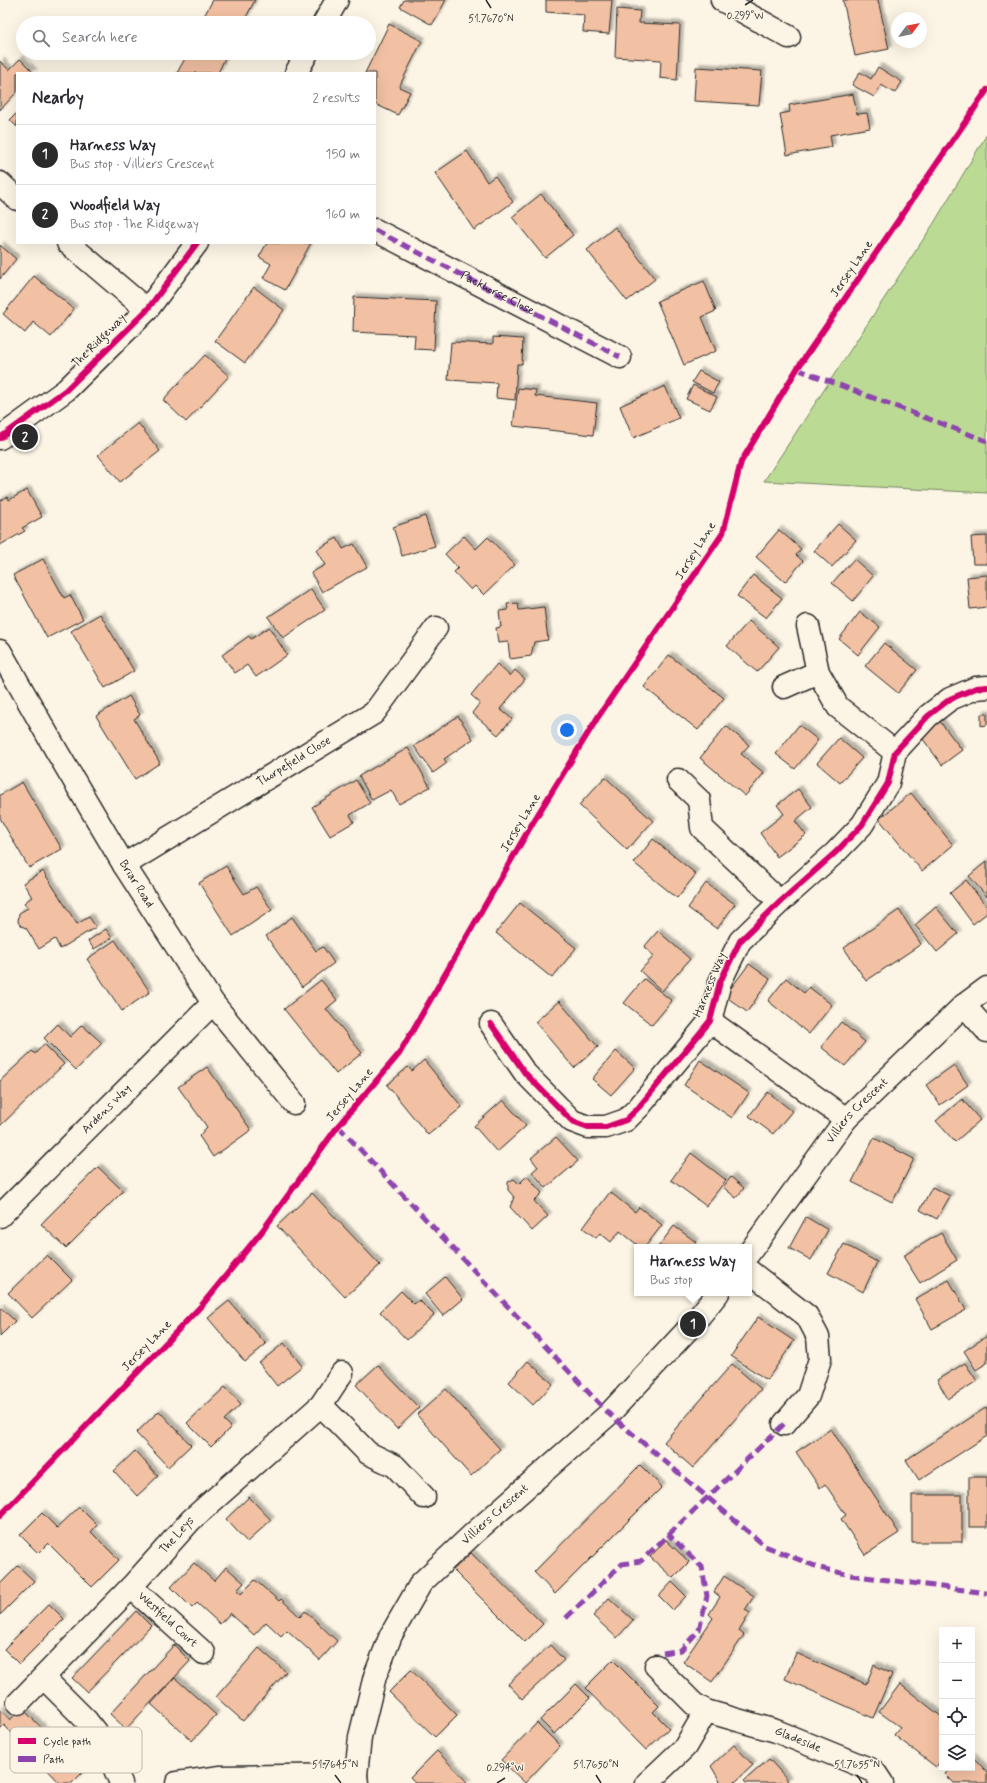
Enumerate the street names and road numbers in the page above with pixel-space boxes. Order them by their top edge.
street label: Jersey Lane [827,237,877,301]
street label: Packhorse Close [458,268,538,319]
street label: The Ridgeway [69,310,130,372]
street label: Jersey Lane [672,519,720,583]
street label: Thorpefield Close [254,733,334,790]
street label: Jersey Lane [497,791,545,855]
street label: Briar Road [115,857,158,911]
street label: Harness Way [690,950,730,1020]
street label: Jersey Lane [323,1065,377,1125]
street label: Villiers Crescent [823,1074,892,1147]
street label: Ardens Way [79,1081,135,1137]
street label: Jersey Lane [118,1317,176,1375]
street label: Villiers Crescent [458,1480,532,1549]
street label: The Leys [156,1513,198,1558]
street label: Westfield Court [134,1589,201,1651]
street label: Gladeside [772,1723,824,1757]

